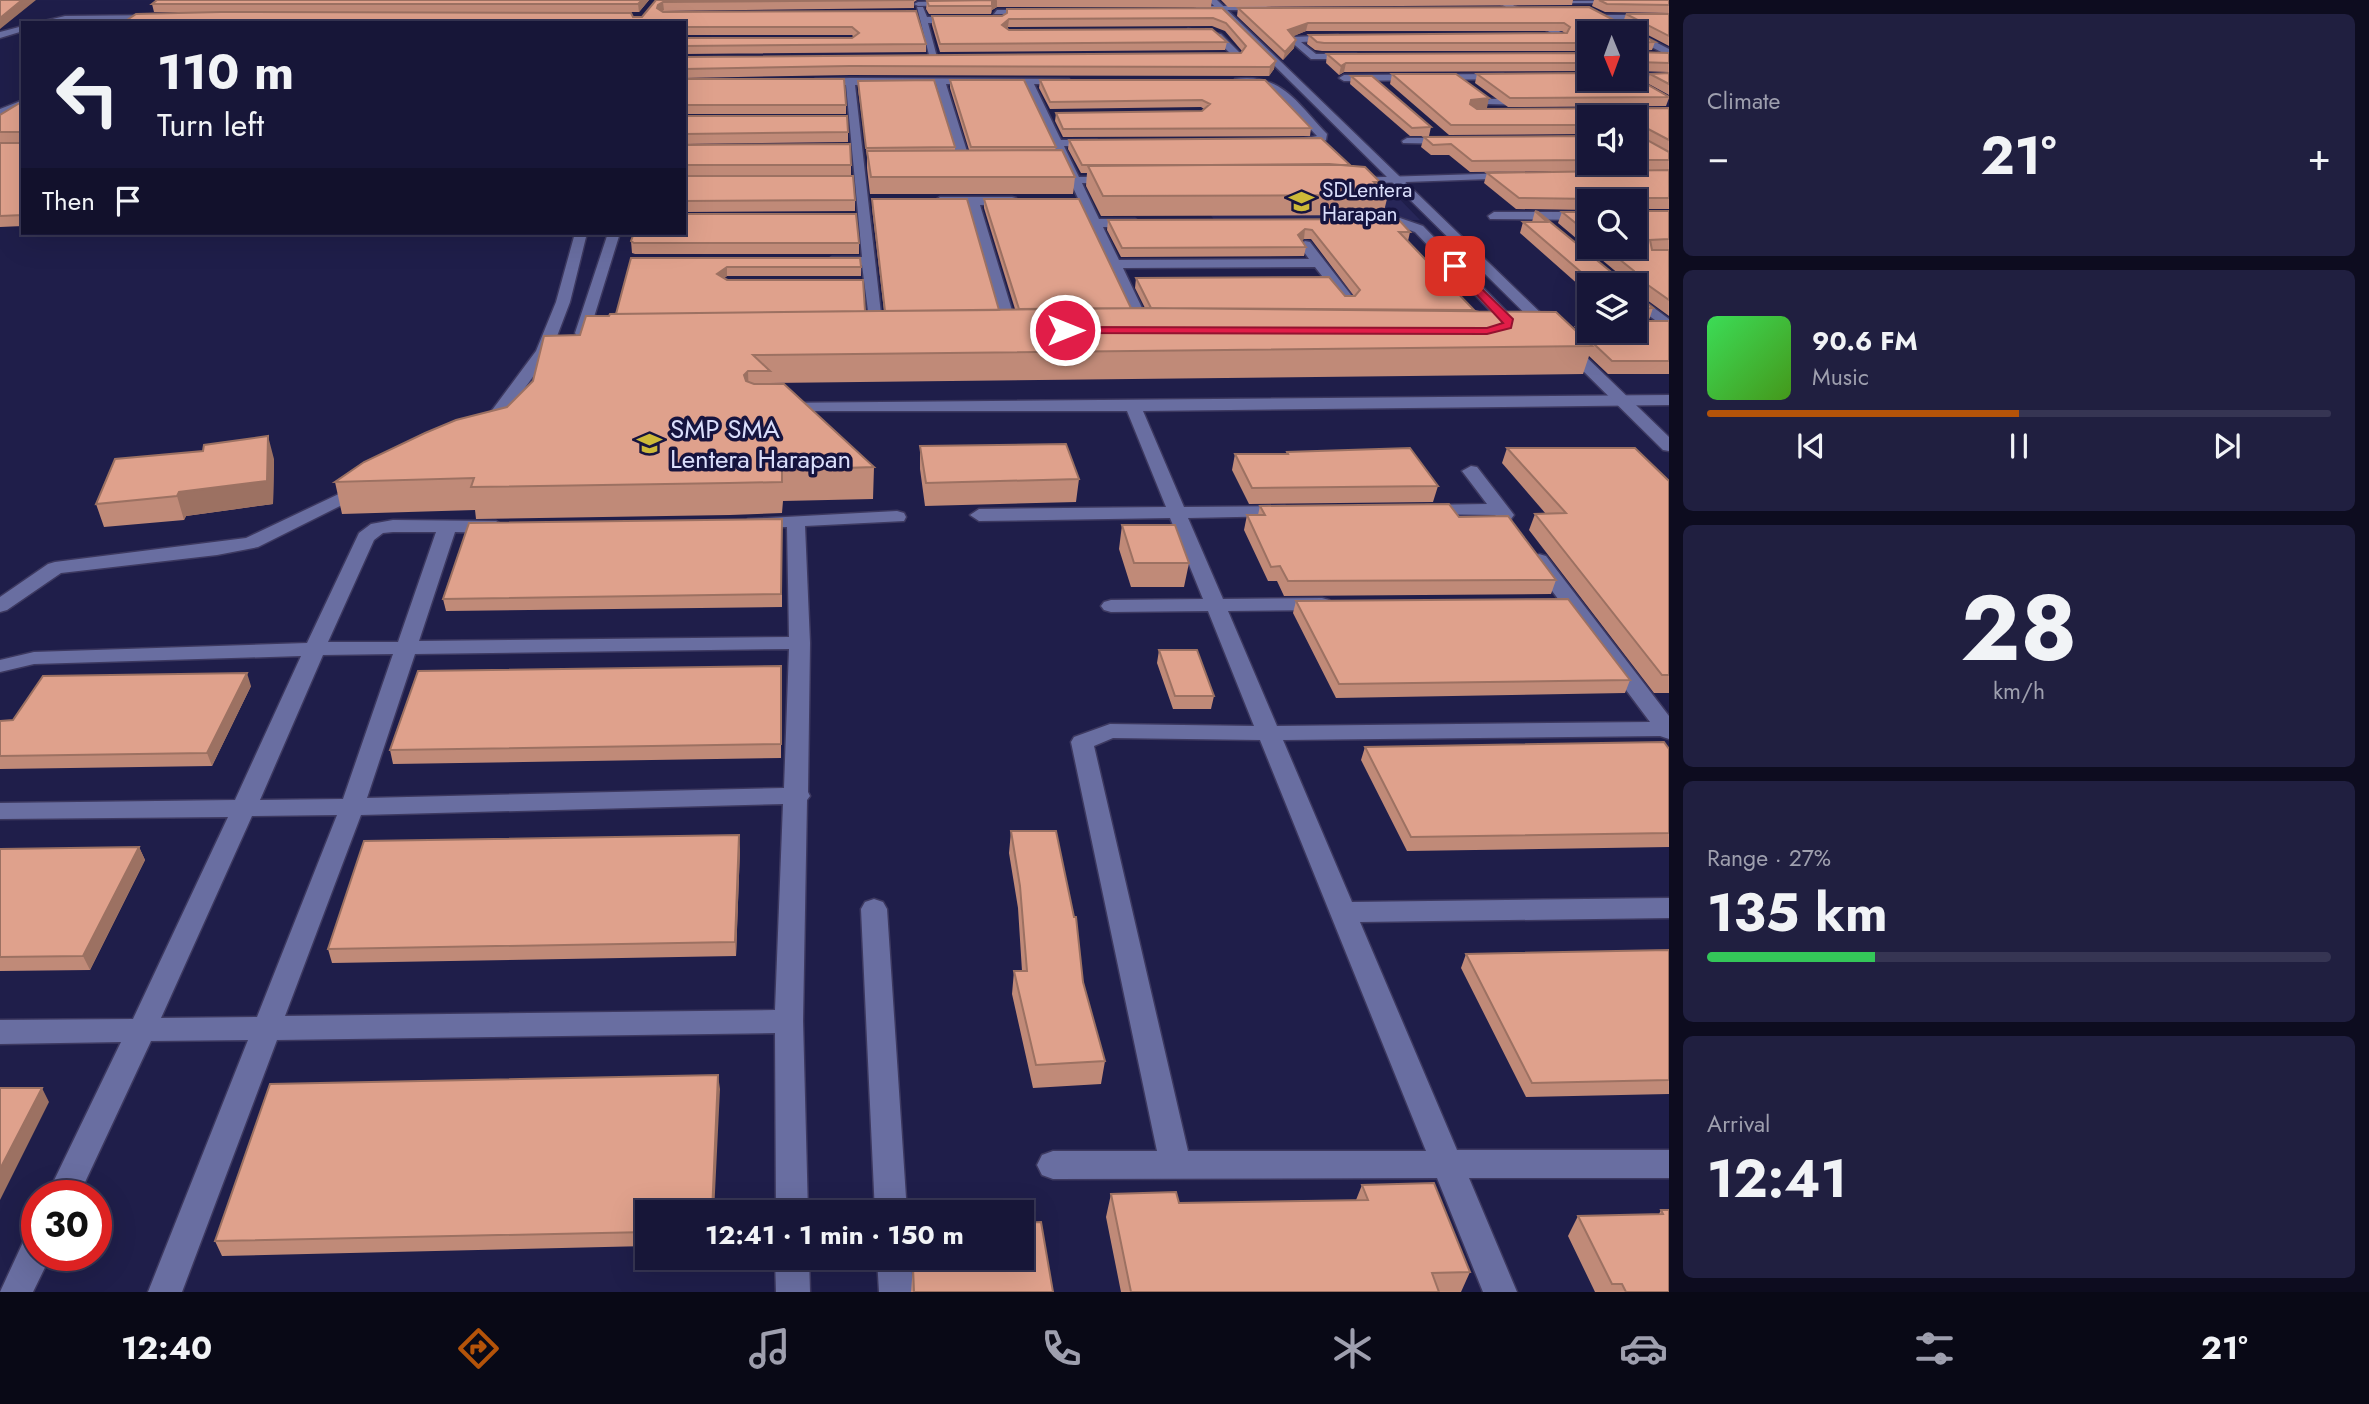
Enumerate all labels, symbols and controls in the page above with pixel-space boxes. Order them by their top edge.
north arrow [1577,21,1647,91]
map controls [1577,21,1647,343]
text: 110 m [157,37,294,107]
icon: left [42,49,133,140]
text: Climate [1707,84,1780,118]
text: Turn left [157,102,264,148]
button: sound [1577,105,1647,175]
text: 21° [1981,118,2057,194]
text: − [1707,129,1729,184]
text: + [2308,129,2331,184]
place label: SDLentera Harapan [1322,175,1412,229]
text: Then [42,182,95,220]
icon: arrive [109,182,147,220]
school or university icon: SDLentera Harapan [1288,188,1316,216]
button: search [1577,189,1647,259]
pin [1425,236,1485,296]
icon: arrive [1436,247,1474,285]
button: layers [1577,273,1647,343]
position arrow [1028,293,1102,367]
text: 90.6 FM [1812,322,1918,360]
text: Music [1812,360,1869,394]
place label: SMP SMA Lentera Harapan [670,410,851,478]
icon: previous [1792,427,1830,465]
icon: pause [2000,427,2038,465]
icon: next [2208,427,2246,465]
school or university icon: SMP SMA Lentera Harapan [636,430,664,458]
text: 28 [1961,563,2077,694]
text: km/h [1993,674,2045,708]
text: Range · 27% [1707,841,1831,875]
text: 135 km [1707,875,1888,951]
text: Arrival [1707,1107,1770,1141]
text: 12:41 [1707,1141,1847,1217]
speed limit sign: 30 [21,1180,112,1271]
text: 12:41 · 1 min · 150 m [705,1216,964,1254]
icon: directions [454,1324,503,1373]
icon: music [745,1324,794,1373]
icon: phone [1037,1324,1086,1373]
icon: climate [1328,1324,1377,1373]
icon: car [1619,1324,1668,1373]
icon: filters [1910,1324,1959,1373]
text: 12:40 [121,1325,212,1371]
text: 21° [2201,1325,2248,1371]

